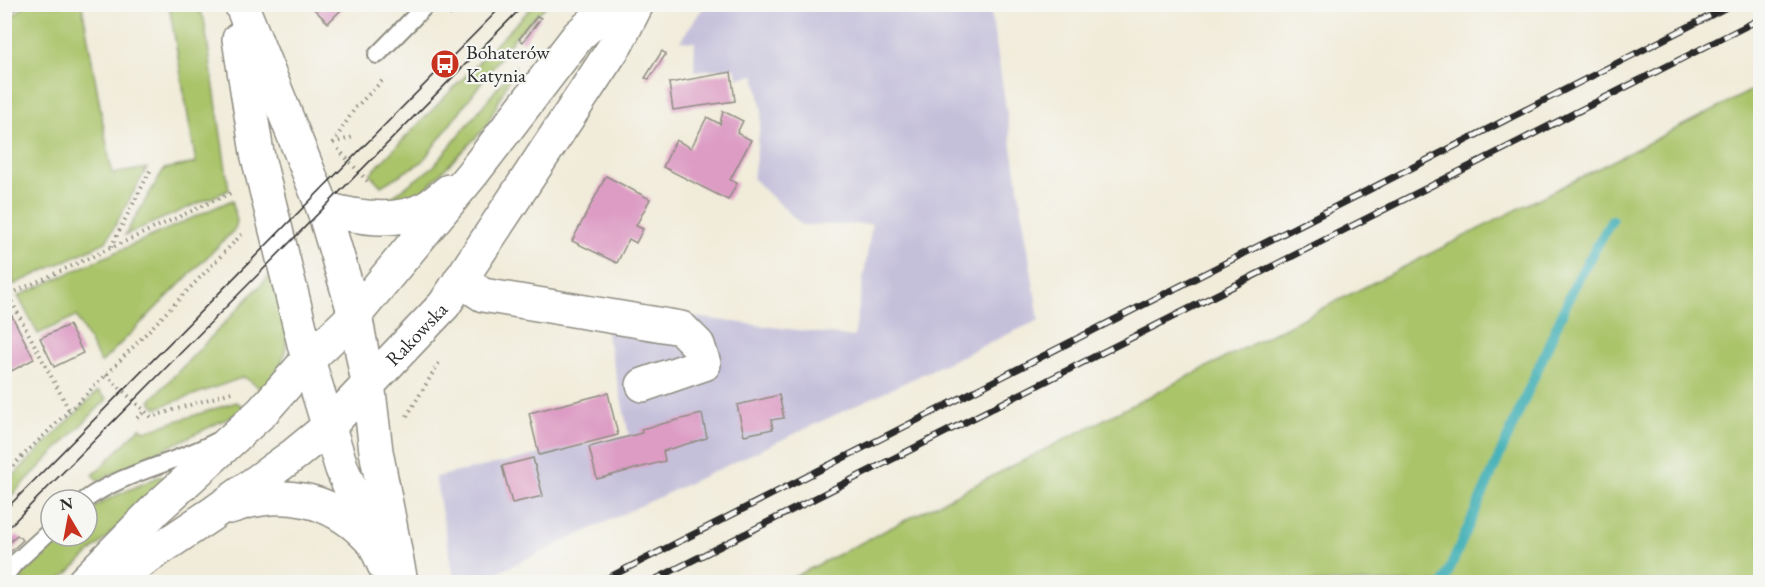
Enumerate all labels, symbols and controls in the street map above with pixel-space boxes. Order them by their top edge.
place label: Bohaterów Katynia [466,39,550,88]
bus stop icon: Bohaterów Katynia [429,48,461,80]
street label: Rakowska [380,296,453,371]
north arrow [39,488,99,548]
text: N [58,492,75,515]

